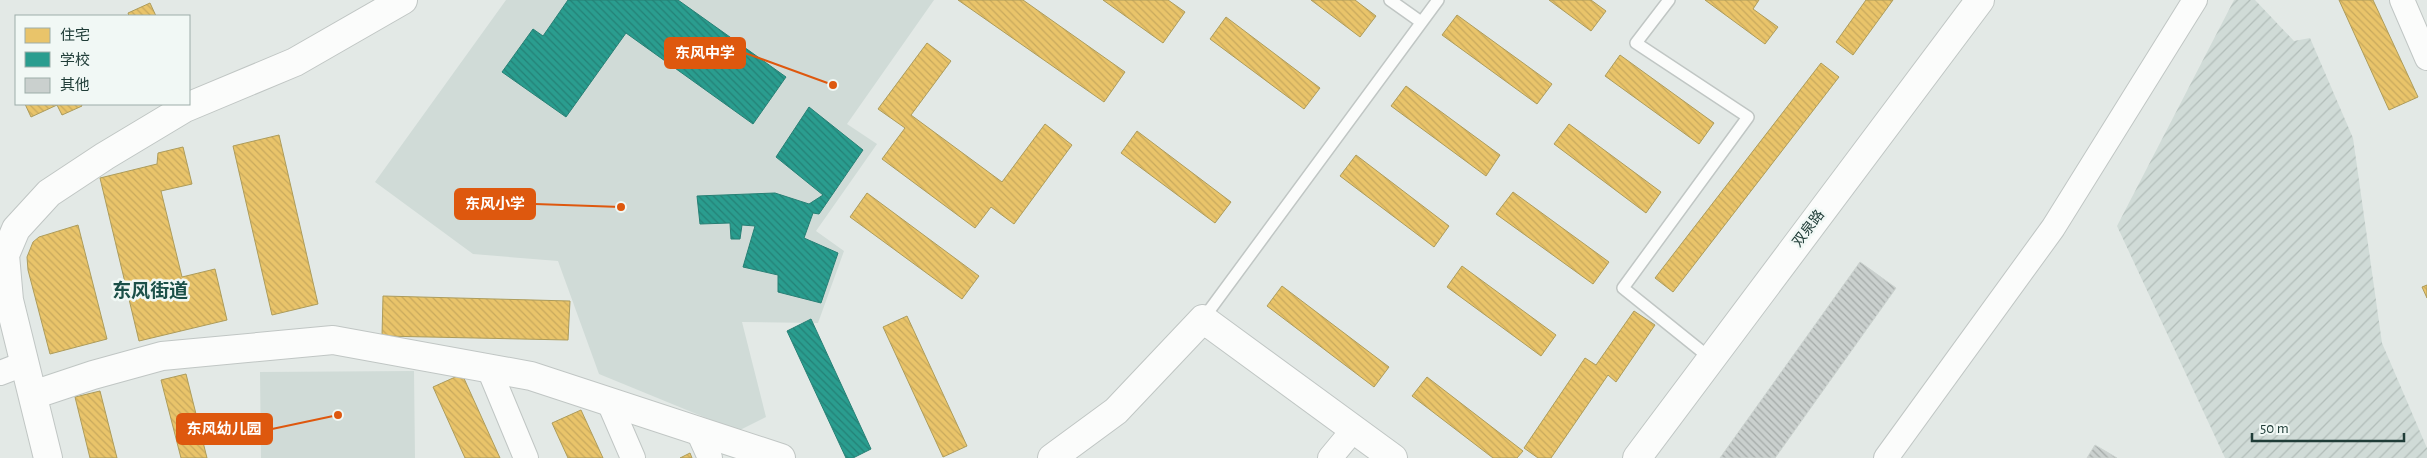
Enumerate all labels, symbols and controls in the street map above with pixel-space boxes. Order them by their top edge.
legend [15,15,190,105]
text: 住宅 [60,27,90,43]
callout: 东风中学 [665,38,745,68]
text: 东风中学 [675,44,735,61]
text: 学校 [60,51,90,68]
text: 其他 [60,77,90,93]
callout: 东风小学 [455,189,535,219]
text: 东风小学 [465,195,525,212]
street label: 双泉路 [1789,206,1827,250]
district label: 东风街道 [112,280,188,301]
scale bar [2252,410,2404,442]
callout: 东风幼儿园 [177,414,272,444]
text: 东风幼儿园 [186,420,262,437]
text: 50 m [2260,421,2289,436]

